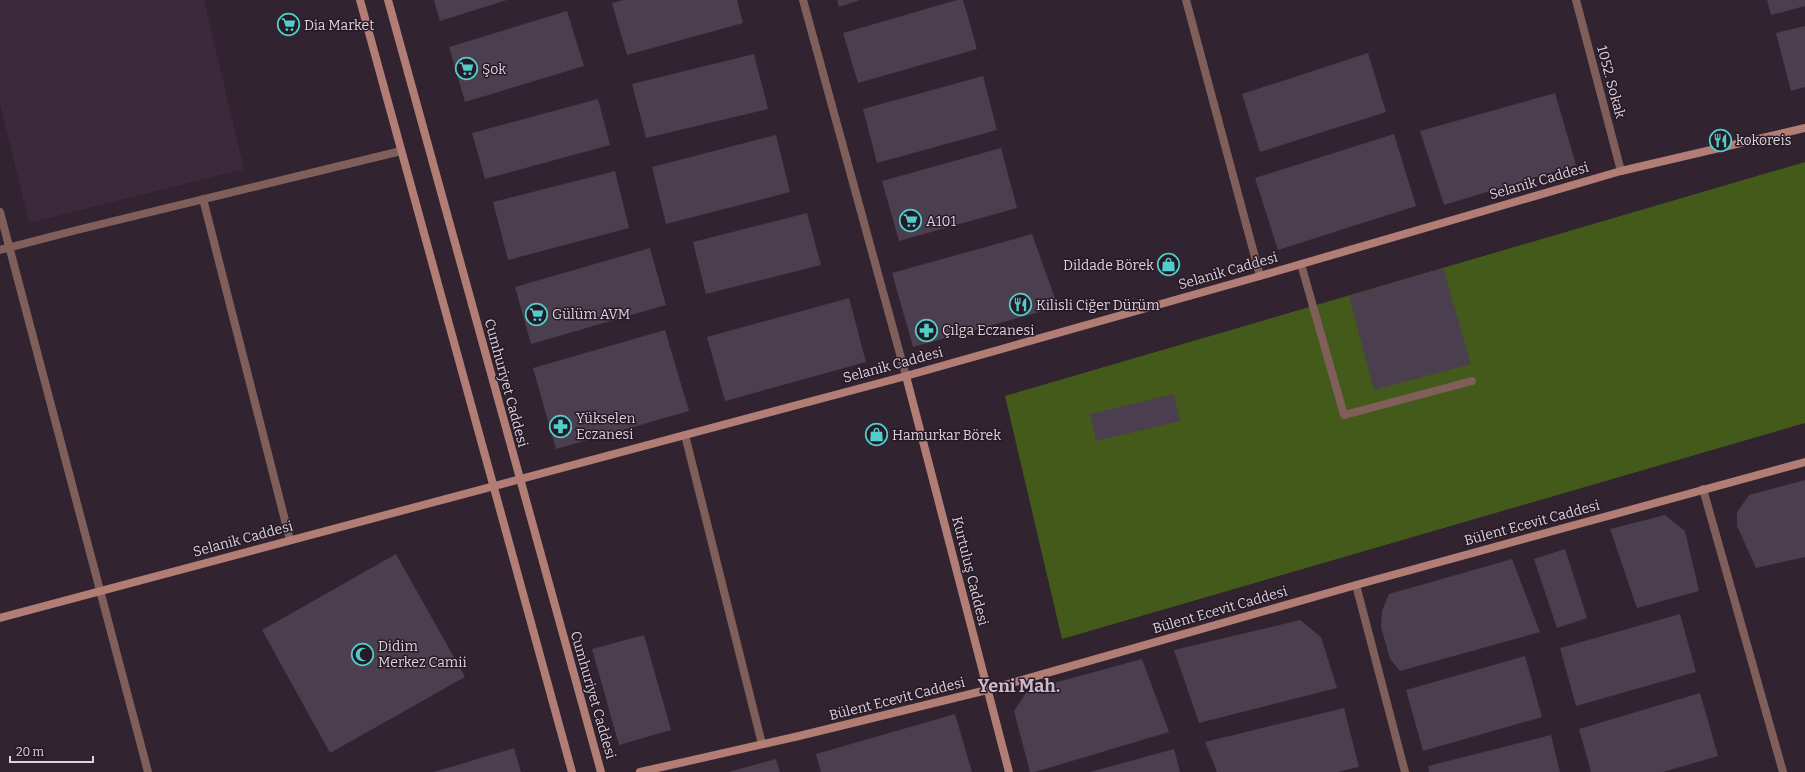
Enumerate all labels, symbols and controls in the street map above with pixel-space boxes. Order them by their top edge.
supermarket icon: Dia Market [275,12,301,38]
place label: Dia Market [304,17,374,34]
street label: 1052. Sokak [1593,44,1629,120]
supermarket icon: Şok [453,56,479,82]
place label: Şok [482,61,506,78]
restaurant icon: kokoreis [1708,127,1734,153]
place label: kokoreis [1736,132,1791,149]
street label: Selanik Caddesi [1487,159,1591,203]
supermarket icon: A101 [898,208,924,234]
place label: A101 [926,213,957,230]
street label: Selanik Caddesi [1176,249,1280,293]
shop icon: Dildade Börek [1156,252,1182,278]
place label: Dildade Börek [1063,257,1154,274]
restaurant icon: Kilisli Ciğer Dürüm [1008,292,1034,318]
place label: Kilisli Ciğer Dürüm [1036,297,1160,314]
supermarket icon: Gülüm AVM [523,301,549,327]
place label: Gülüm AVM [552,306,630,323]
street label: Cumhuriyet Caddesi [481,317,531,449]
pharmacy icon: Çılga Eczanesi [913,317,939,343]
place label: Çılga Eczanesi [942,322,1034,339]
street label: Selanik Caddesi [841,344,945,386]
place label: Yükselen Eczanesi [576,410,636,443]
pharmacy icon: Yükselen Eczanesi [548,413,574,439]
shop icon: Hamurkar Börek [863,422,889,448]
place label: Hamurkar Börek [892,427,1001,444]
street label: Bülent Ecevit Caddesi [1462,497,1602,549]
street label: Kurtuluş Caddesi [948,515,992,627]
street label: Selanik Caddesi [191,518,295,560]
street label: Bülent Ecevit Caddesi [1151,583,1289,637]
street label: Cumhuriyet Caddesi [567,629,619,761]
place label: Didim Merkez Camii [378,638,467,671]
mosque icon: Didim Merkez Camii [350,641,376,667]
street label: Bülent Ecevit Caddesi [827,674,967,724]
district label: Yeni Mah. [978,675,1060,697]
scale bar [10,738,93,764]
text: 20 m [16,745,45,759]

